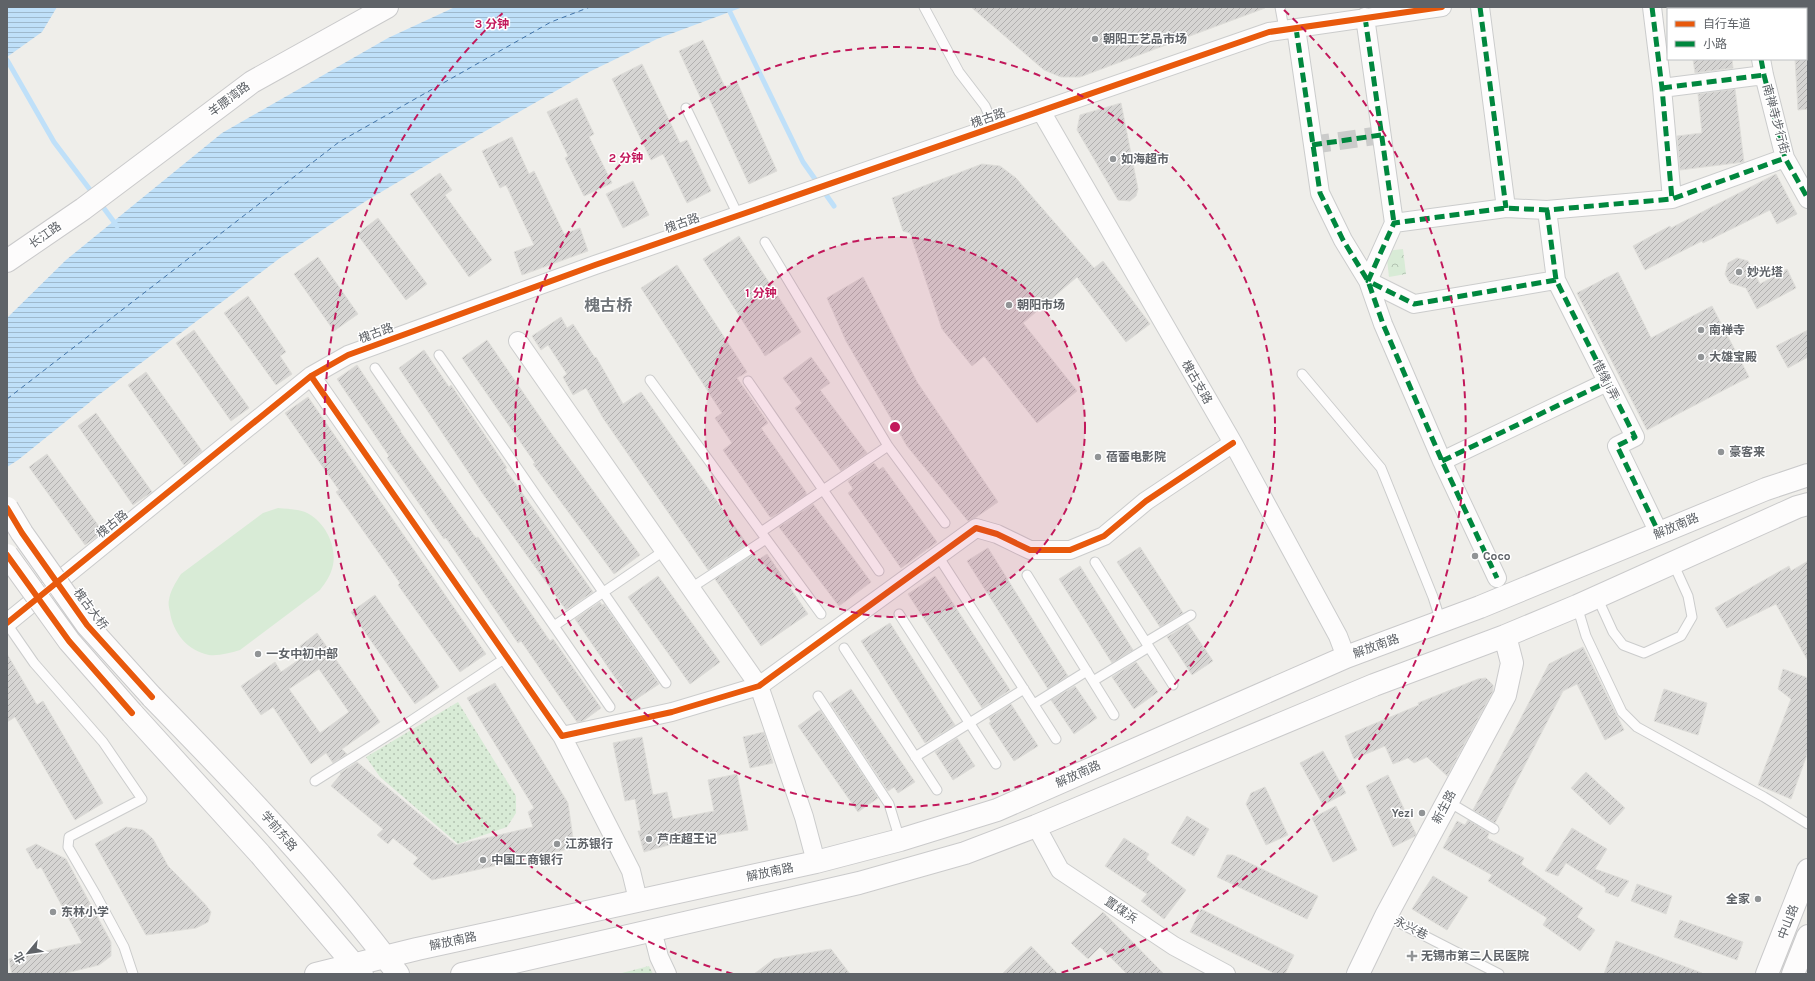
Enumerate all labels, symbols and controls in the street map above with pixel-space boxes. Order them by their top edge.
legend [1667,8,1807,60]
text: 3 分钟 [475,17,509,31]
text: 自行车道 [1703,17,1751,31]
place label: 朝阳工艺品市场 [1103,32,1187,46]
marker: 朝阳工艺品市场 [1090,34,1100,44]
text: 小路 [1703,37,1727,51]
street label: 羊腰湾路 [206,79,252,119]
street label: 南禅寺步行街 [1760,82,1792,156]
street label: 槐古路 [969,106,1007,130]
text: 2 分钟 [609,151,643,165]
place label: 如海超市 [1121,152,1169,166]
marker: 如海超市 [1108,154,1118,164]
street label: 槐古路 [663,211,701,235]
street label: 长江路 [26,219,64,251]
place label: 妙光塔 [1747,265,1783,279]
marker: 妙光塔 [1734,267,1744,277]
text: 1 分钟 [745,286,777,300]
district label: 槐古桥 [584,296,633,315]
place label: 朝阳市场 [1017,298,1065,312]
marker: 朝阳市场 [1004,300,1014,310]
street label: 槐古路 [357,320,395,346]
place label: 南禅寺 [1709,323,1745,337]
marker: 南禅寺 [1696,325,1706,335]
place label: 大雄宝殿 [1709,350,1757,364]
marker: 大雄宝殿 [1696,352,1706,362]
street label: 槐古支路 [1179,358,1215,406]
street label: 惜缘ji弄 [1590,358,1622,402]
centre of rings [888,420,902,434]
place label: 豪客来 [1729,445,1765,459]
marker: 豪客来 [1716,447,1726,457]
place label: 蓓蕾电影院 [1106,450,1166,464]
marker: 蓓蕾电影院 [1093,452,1103,462]
street label: 槐古路 [94,507,130,541]
street label: 解放南路 [1651,510,1701,542]
place label: Coco [1483,549,1511,563]
marker: Coco [1470,551,1480,561]
street label: 槐古大桥 [71,586,111,632]
street label: 解放南路 [1351,631,1401,661]
place label: 一女中初中部 [266,647,338,661]
marker: 一女中初中部 [253,649,263,659]
street label: 解放南路 [1053,758,1103,790]
street label: 新生路 [1429,788,1459,826]
place label: Yezi [1392,806,1414,820]
street label: 学前东路 [258,808,300,854]
marker: Yezi [1417,808,1427,818]
place label: 芦庄超王记 [657,832,717,846]
marker: 芦庄超王记 [644,834,654,844]
place label: 江苏银行 [565,837,613,851]
marker: 江苏银行 [552,839,562,849]
place label: 中国工商银行 [491,853,563,867]
marker: 中国工商银行 [478,855,488,865]
street label: 解放南路 [745,860,795,884]
place label: 全家 [1726,892,1750,906]
street label: 置煤浜 [1102,894,1140,926]
marker: 全家 [1753,894,1763,904]
street label: 中山路 [1775,903,1801,941]
place label: 东林小学 [61,905,109,919]
marker: 东林小学 [48,907,58,917]
street label: 永兴巷 [1392,914,1430,942]
street label: 解放南路 [428,929,478,953]
north arrow [8,933,48,973]
place label: 无锡市第二人民医院 [1421,949,1529,963]
text: 北 [11,950,28,966]
marker: 无锡市第二人民医院 [1406,950,1418,962]

